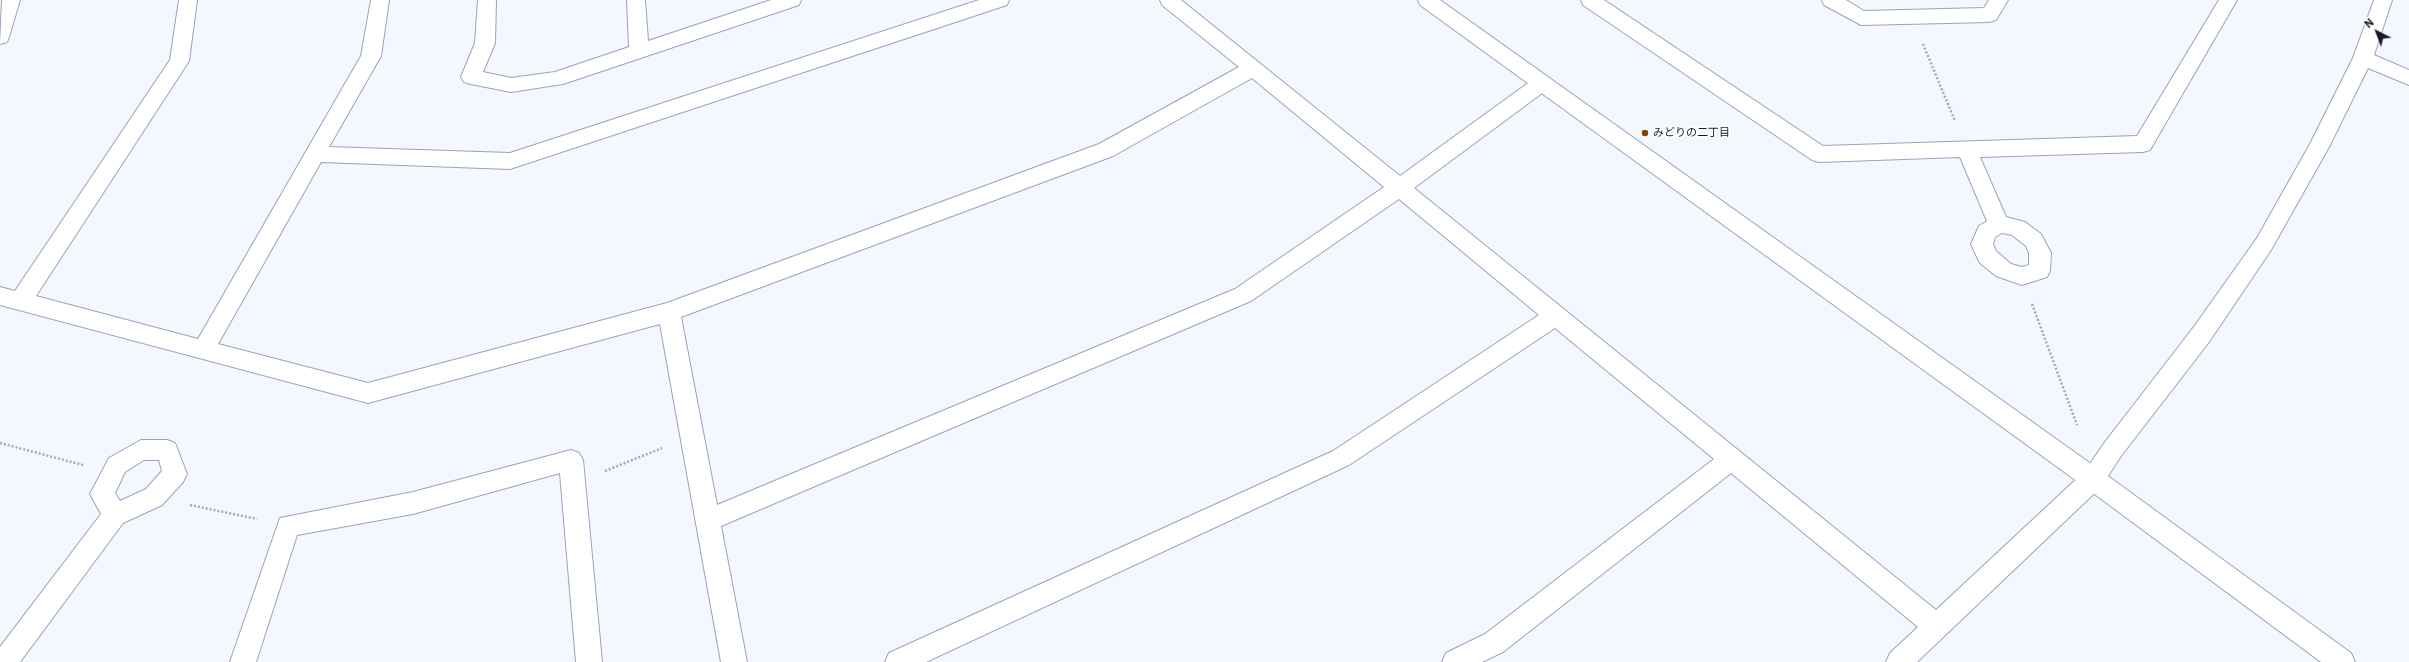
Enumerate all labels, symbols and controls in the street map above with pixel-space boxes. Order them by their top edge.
north arrow [2357,12,2397,52]
text: N [2361,15,2377,31]
place label: みどりの二丁目 [1653,126,1730,140]
marker: みどりの二丁目 [1640,128,1650,138]

